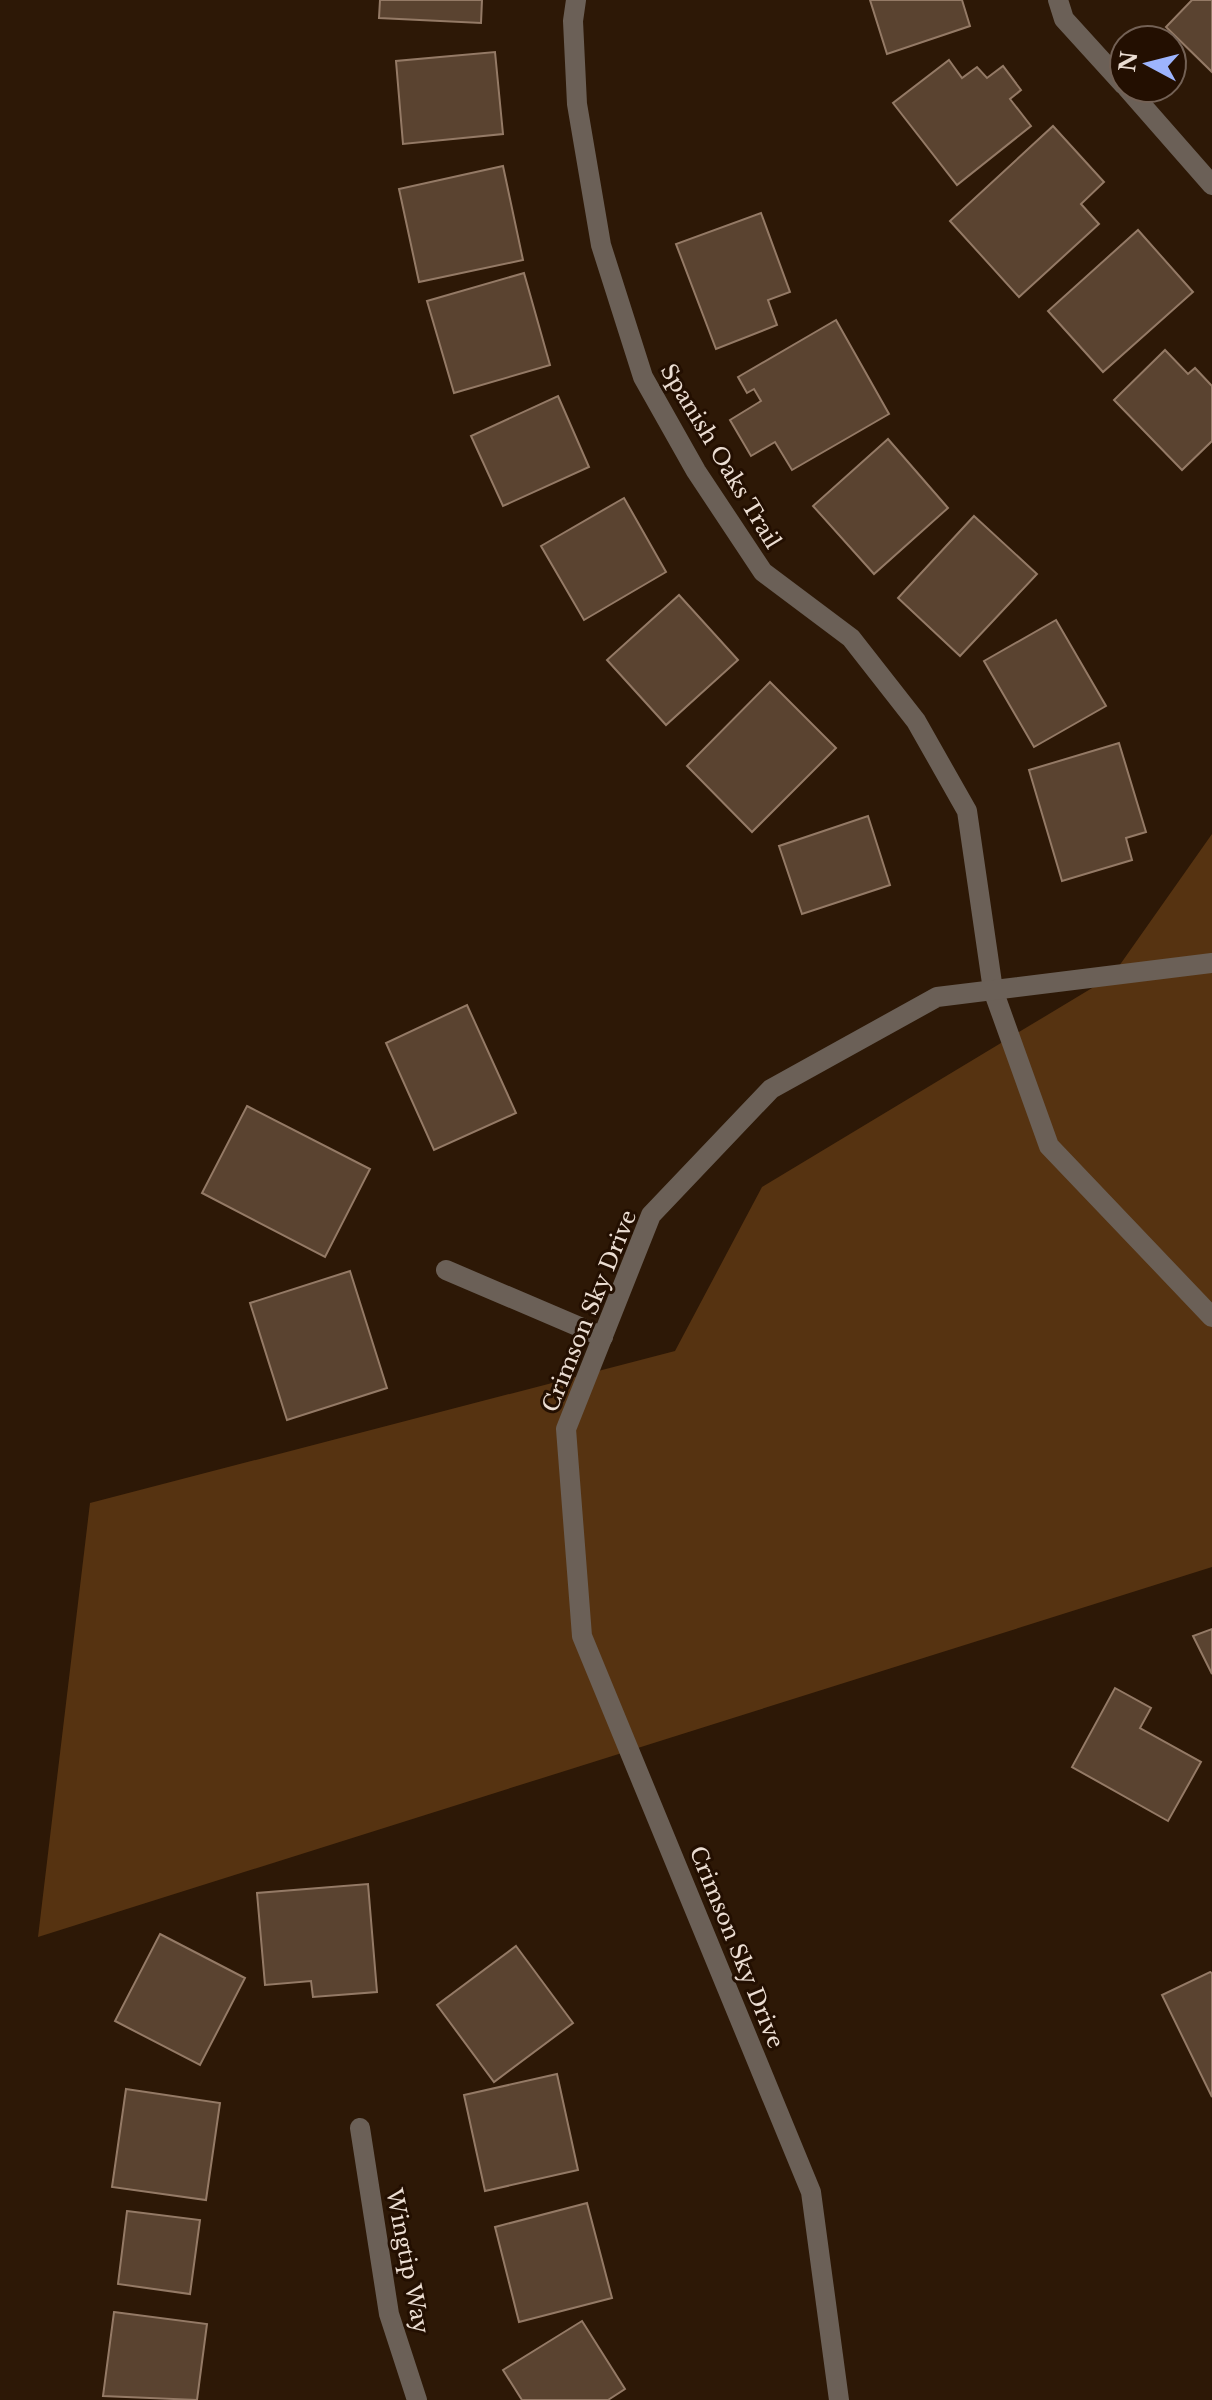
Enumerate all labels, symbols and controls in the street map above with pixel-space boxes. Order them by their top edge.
north arrow [1108,24,1188,104]
text: N [1114,49,1143,74]
street label: Spanish Oaks Trail [655,359,786,554]
street label: Crimson Sky Drive [537,1206,642,1416]
street label: Crimson Sky Drive [684,1842,789,2052]
street label: Wingtip Way [380,2185,435,2336]

